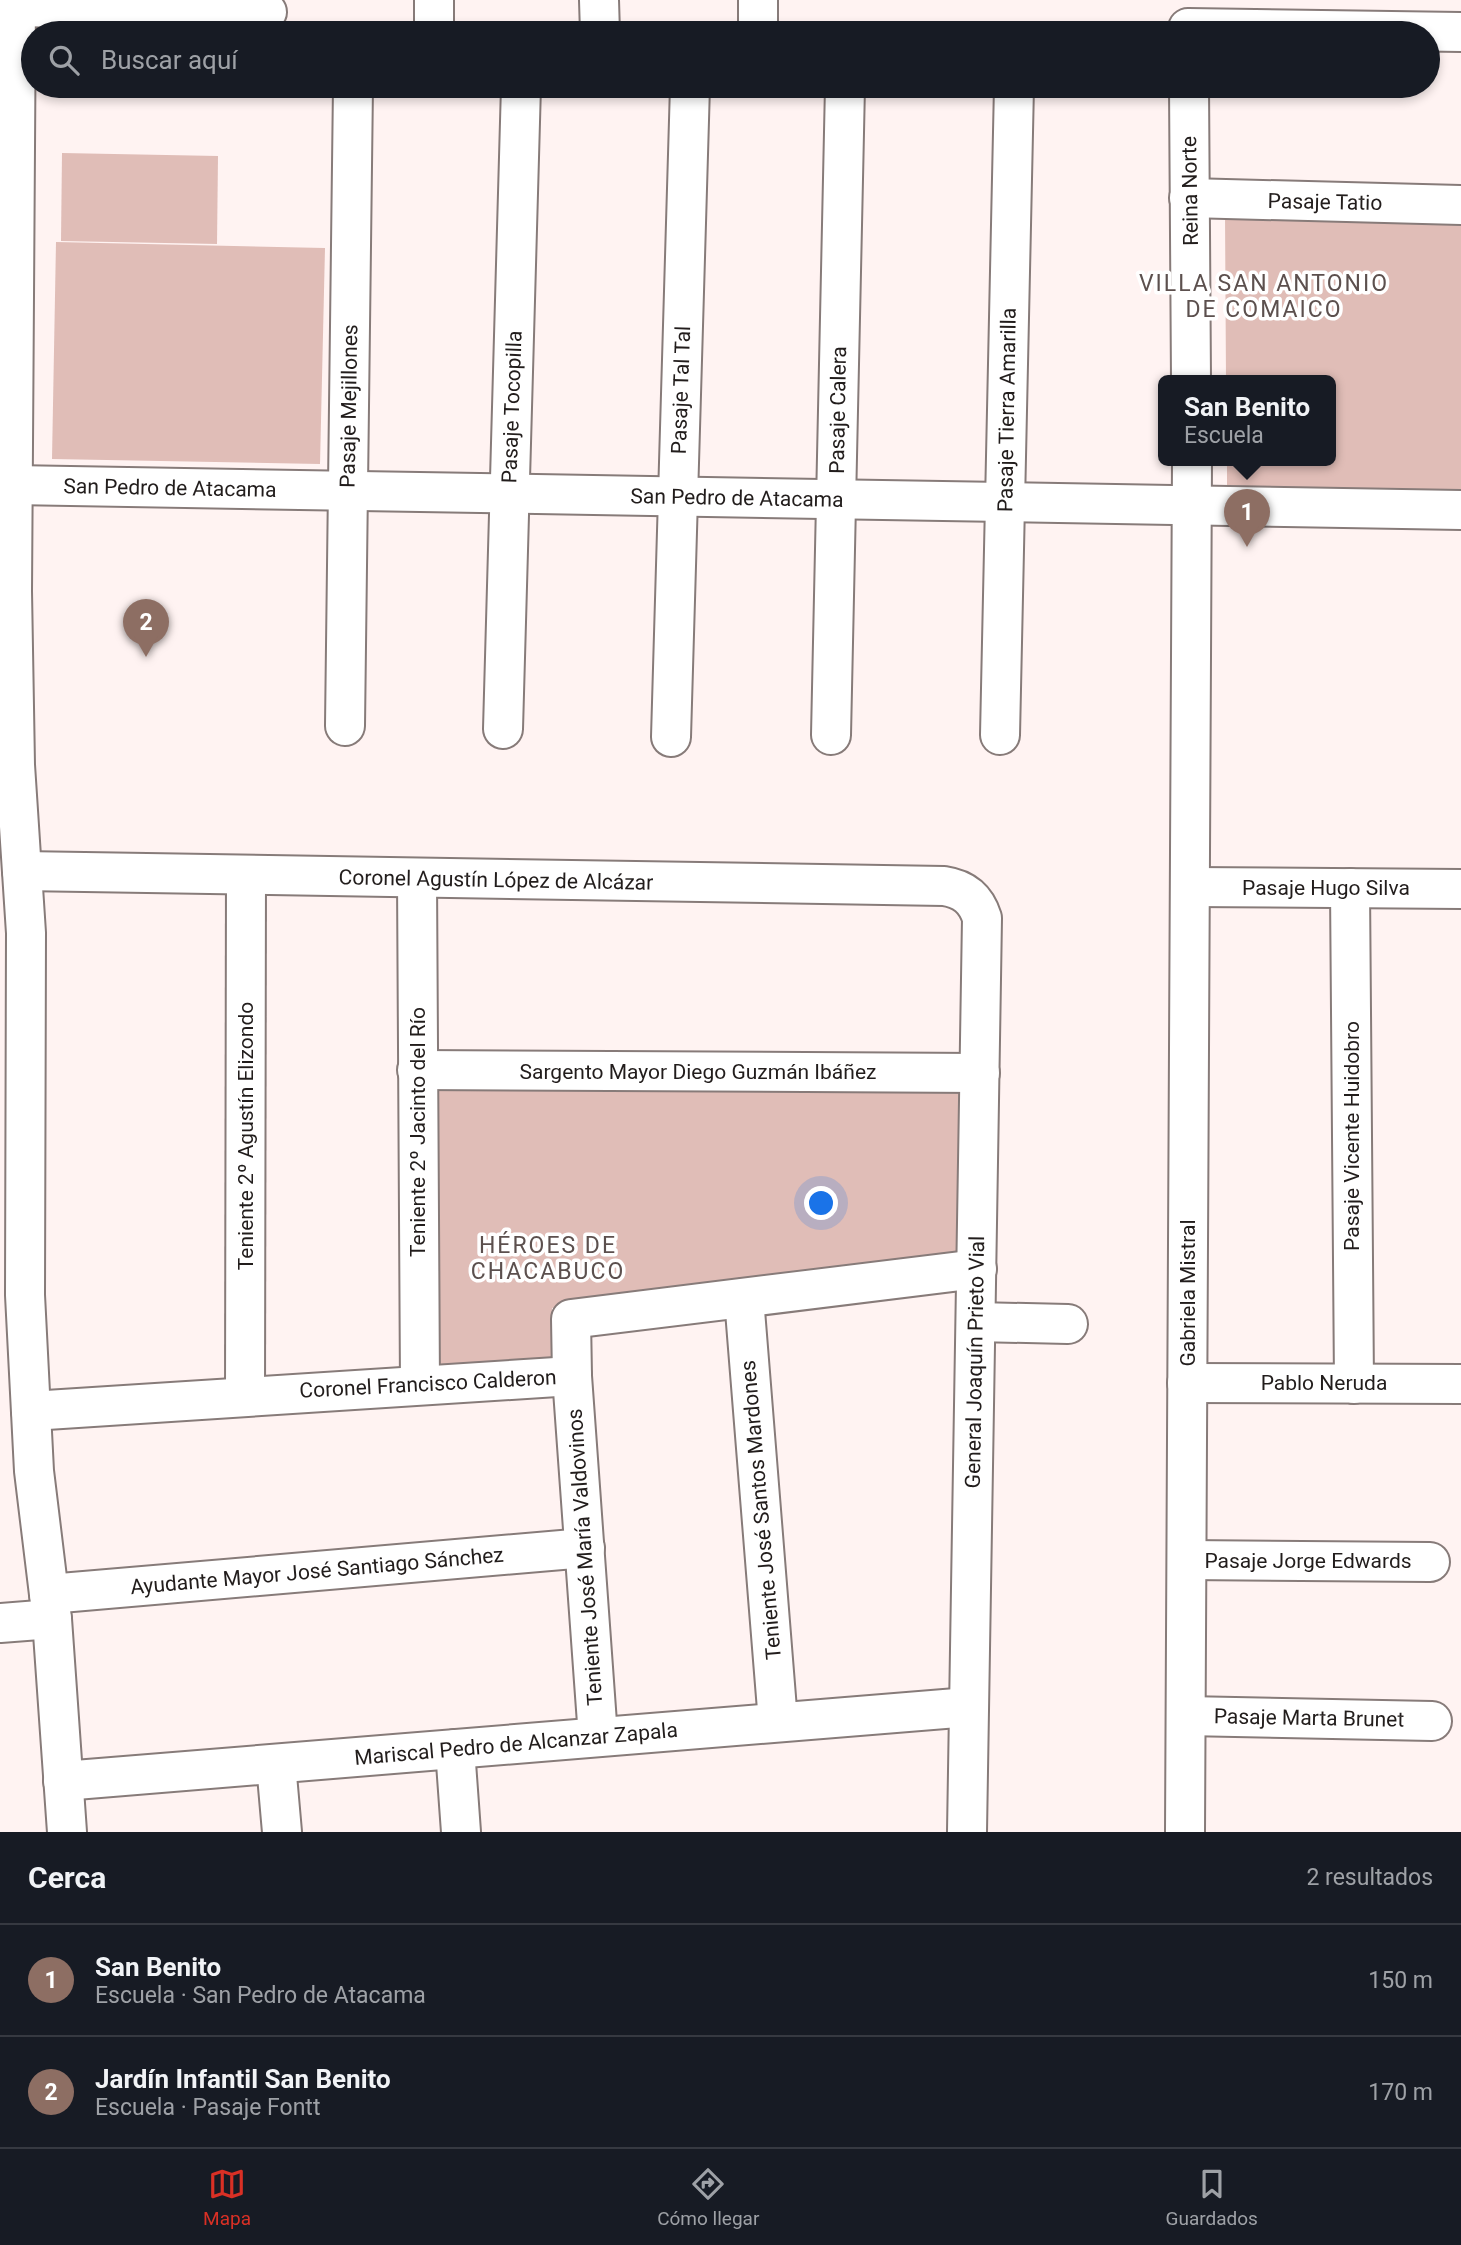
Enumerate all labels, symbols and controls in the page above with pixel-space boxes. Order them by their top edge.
search box [21,21,1440,98]
icon: search [45,41,83,79]
text: Buscar aquí [101,45,238,75]
street label: Reina Norte [1177,136,1203,246]
street label: Pasaje Tatio [1268,189,1382,215]
district label: VILLA SAN ANTONIO DE COMAICO [1139,270,1389,323]
street label: Pasaje Tierra Amarilla [993,308,1021,512]
street label: Pasaje Mejillones [336,324,362,488]
street label: Pasaje Tal Tal [667,325,695,455]
street label: Pasaje Tocopilla [497,330,527,484]
street label: Pasaje Calera [825,346,851,474]
popup [1158,375,1336,466]
text: San Benito [1184,392,1310,422]
text: Escuela [1184,422,1264,449]
street label: San Pedro de Atacama [63,474,277,502]
street label: San Pedro de Atacama [630,484,844,512]
pin: 1 [1224,489,1270,547]
pin: 2 [123,599,169,657]
street label: Coronel Agustín López de Alcázar [339,865,653,895]
street label: Pasaje Hugo Silva [1242,876,1410,900]
street label: Teniente 2º Agustín Elizondo [234,1002,258,1270]
street label: Teniente 2º Jacinto del Río [406,1007,430,1257]
street label: Pasaje Vicente Huidobro [1340,1021,1364,1251]
street label: Sargento Mayor Diego Guzmán Ibáñez [520,1060,876,1084]
your location [804,1186,838,1220]
street label: Gabriela Mistral [1176,1220,1200,1367]
district label: HÉROES DE CHACABUCO [471,1231,625,1285]
street label: General Joaquín Prieto Vial [961,1236,989,1488]
street label: Teniente José Santos Mardones [736,1359,786,1661]
street label: Coronel Francisco Calderon [299,1365,557,1403]
street label: Pablo Neruda [1261,1371,1387,1395]
street label: Teniente José María Valdovinos [563,1408,607,1706]
street label: Ayudante Mayor José Santiago Sánchez [129,1543,505,1599]
street label: Pasaje Jorge Edwards [1204,1549,1412,1573]
street label: Pasaje Marta Brunet [1214,1704,1405,1732]
street label: Mariscal Pedro de Alcanzar Zapala [353,1718,679,1770]
text: Cerca [28,1860,106,1895]
text: 2 resultados [1306,1864,1433,1891]
text: San Benito [95,1952,221,1982]
text: 1 [44,1967,58,1994]
text: 150 m [1368,1967,1433,1994]
text: Escuela · San Pedro de Atacama [95,1982,426,2009]
text: Jardín Infantil San Benito [95,2064,391,2094]
text: 2 [44,2079,58,2106]
text: 170 m [1368,2079,1433,2106]
text: Escuela · Pasaje Fontt [95,2094,320,2121]
tab: Mapa [203,2165,251,2230]
tab: Cómo llegar [657,2165,759,2230]
tab: Guardados [1166,2165,1258,2230]

